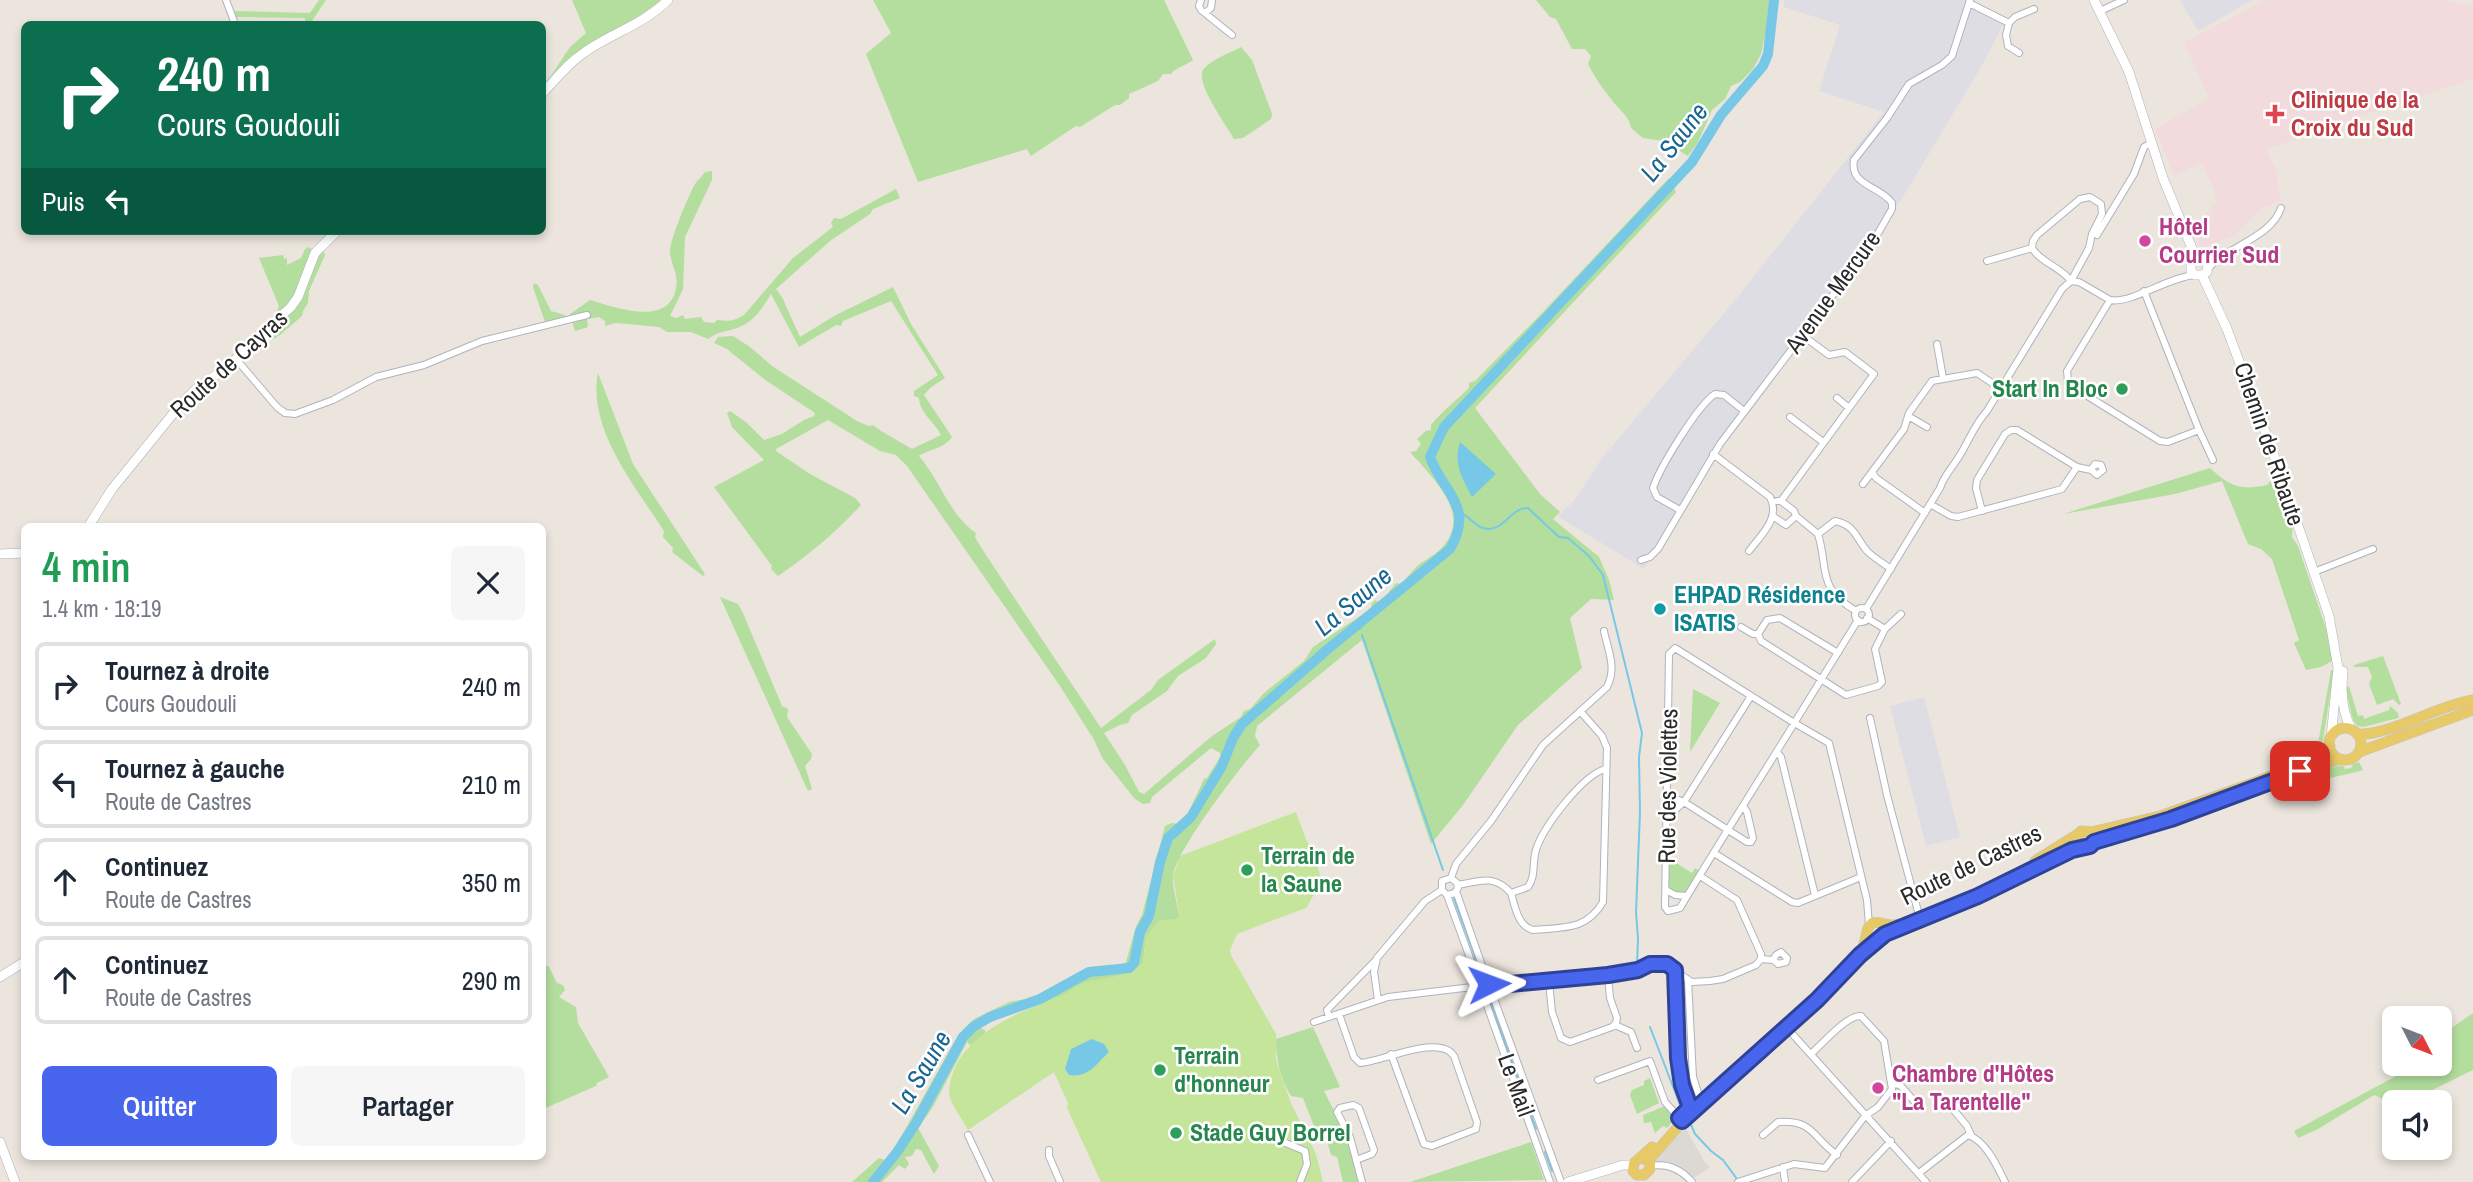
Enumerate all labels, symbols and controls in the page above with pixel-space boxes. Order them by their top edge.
text: 240 m [157,40,271,106]
icon: right [42,49,133,140]
place label: Clinique de la Croix du Sud [2291,83,2419,143]
water label: La Saune [1632,95,1716,188]
text: Cours Goudouli [157,103,341,146]
marker: Clinique de la Croix du Sud [2265,104,2285,124]
icon: left [99,182,137,220]
text: Puis [42,184,85,219]
place label: Hôtel Courrier Sud [2159,210,2279,270]
street label: Avenue Mercure [1776,224,1887,360]
marker: Hôtel Courrier Sud [2137,233,2153,249]
street label: Route de Cayras [163,302,294,425]
street label: Chemin de Ribaute [2227,358,2313,530]
place label: Start In Bloc [1992,372,2108,404]
marker: Start In Bloc [2114,381,2130,397]
text: 4 min [42,539,131,595]
button: close [451,546,525,620]
water label: La Saune [1306,558,1399,643]
place label: EHPAD Résidence ISATIS [1674,578,1845,638]
text: 1.4 km · 18:19 [42,593,162,624]
marker: EHPAD Résidence ISATIS [1652,601,1668,617]
text: Tournez à droite [105,653,269,688]
icon: right [46,667,84,705]
text: 240 m [462,669,521,704]
text: Cours Goudouli [105,688,237,719]
street label: Rue des Violettes [1650,708,1684,864]
pin [2270,741,2330,801]
text: Tournez à gauche [105,751,285,786]
icon: arrive [2281,752,2319,790]
icon: left [46,765,84,803]
text: 210 m [462,767,521,802]
text: Route de Castres [105,786,252,817]
street label: Route de Castres [1895,816,2046,912]
place label: Terrain de la Saune [1261,839,1355,899]
text: Continuez [105,849,208,884]
marker: Terrain de la Saune [1239,862,1255,878]
icon: ahead [46,863,84,901]
text: 350 m [462,865,521,900]
text: Route de Castres [105,884,252,915]
text: Continuez [105,947,208,982]
position arrow [1452,947,1526,1021]
icon: ahead [46,961,84,999]
text: 290 m [462,963,521,998]
text: Route de Castres [105,982,252,1013]
north arrow [2382,1006,2452,1076]
map controls [2382,1006,2452,1160]
water label: La Saune [882,1024,959,1120]
place label: Terrain d'honneur [1174,1039,1270,1099]
street label: Le Mail [1491,1049,1543,1120]
place label: Chambre d'Hôtes "La Tarentelle" [1892,1057,2054,1117]
marker: Terrain d'honneur [1152,1062,1168,1078]
button: Quitter [42,1066,277,1146]
button: Partager [291,1066,525,1146]
marker: Chambre d'Hôtes "La Tarentelle" [1870,1080,1886,1096]
button: sound [2382,1090,2452,1160]
place label: Stade Guy Borrel [1190,1116,1351,1148]
marker: Stade Guy Borrel [1168,1125,1184,1141]

